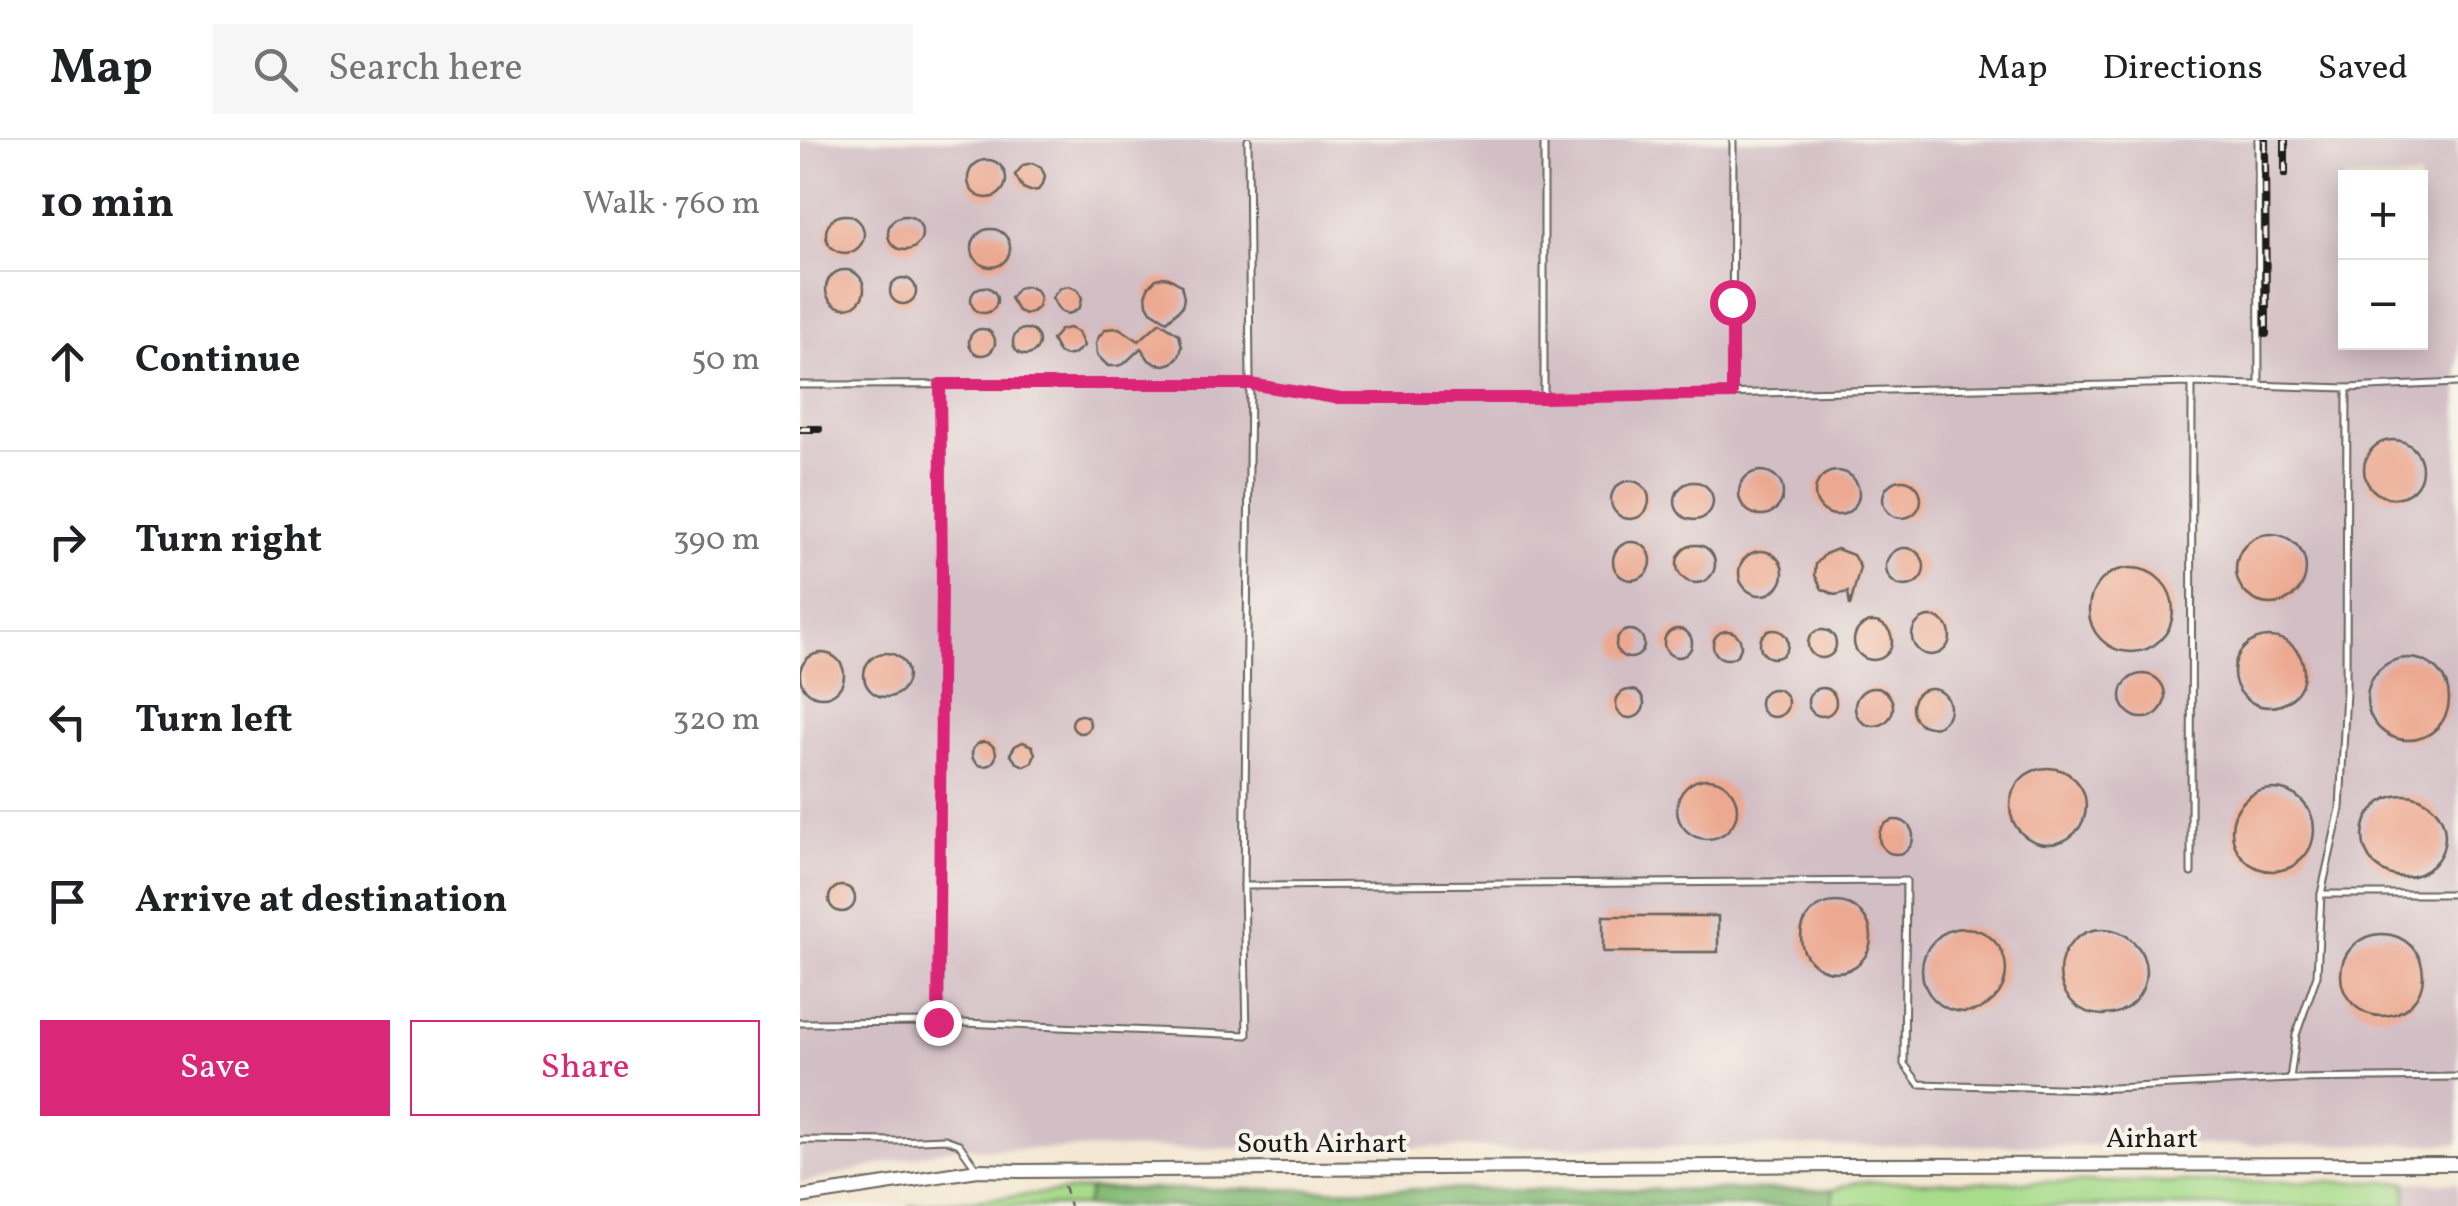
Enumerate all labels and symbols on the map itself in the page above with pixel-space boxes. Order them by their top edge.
route start [1710,280,1756,326]
route end [916,1000,962,1046]
street label: Airhart [2106,1120,2198,1159]
street label: South Airhart [1237,1125,1407,1164]

